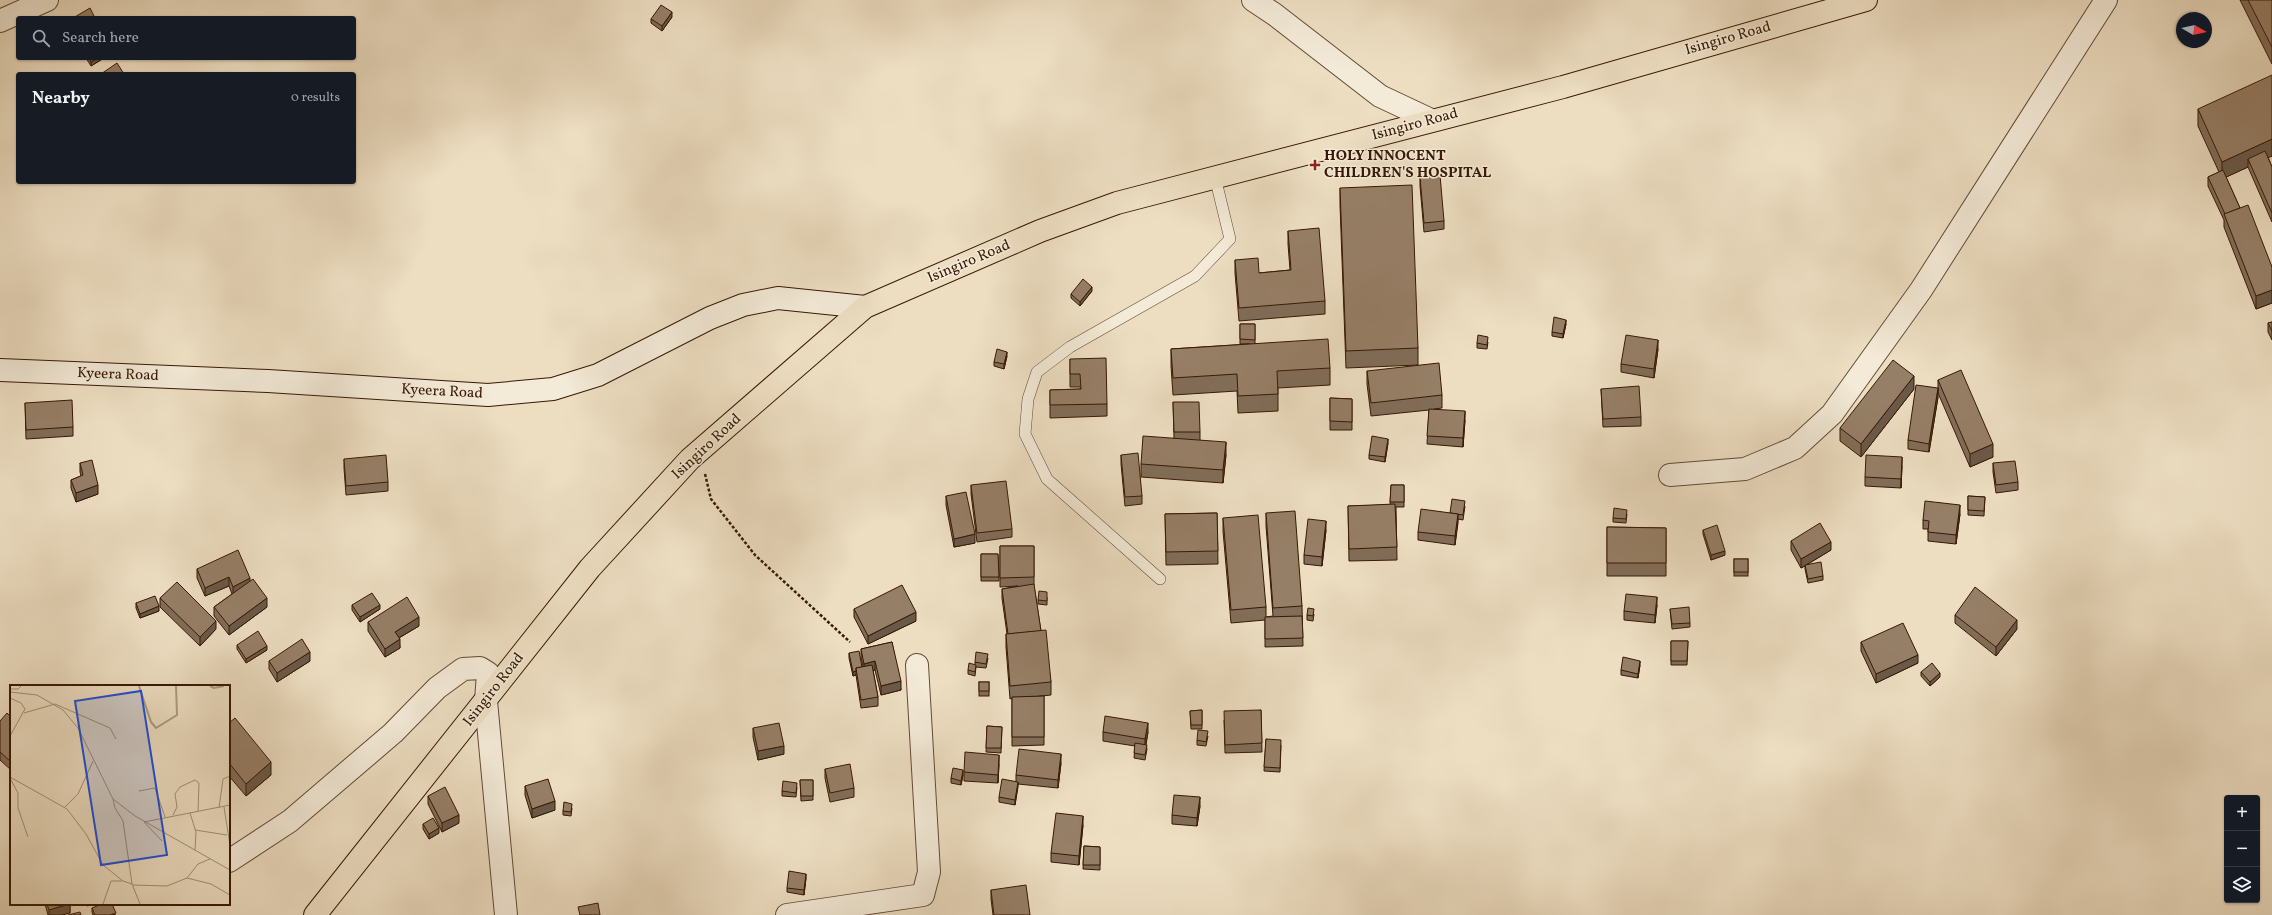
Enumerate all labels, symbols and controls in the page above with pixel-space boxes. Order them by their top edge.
north arrow [2176,12,2212,48]
search box [16,16,356,60]
street label: Isingiro Road [1683,17,1773,61]
icon: search [30,27,52,49]
text: Search here [62,28,139,49]
text: Nearby [32,87,90,110]
text: 0 results [291,89,340,107]
street label: Isingiro Road [1370,103,1460,147]
place label: HOLY INNOCENT CHILDREN'S HOSPITAL [1324,146,1491,184]
marker: HOLY INNOCENT CHILDREN'S HOSPITAL [1309,159,1321,171]
street label: Isingiro Road [924,235,1014,289]
street label: Kyeera Road [77,363,159,387]
street label: Kyeera Road [401,379,483,405]
street label: Isingiro Road [667,409,747,485]
street label: Isingiro Road [458,649,530,731]
inset map [10,685,230,905]
map controls [2224,795,2260,903]
button: + [2224,795,2260,831]
button: − [2224,831,2260,867]
button: layers [2224,867,2260,903]

